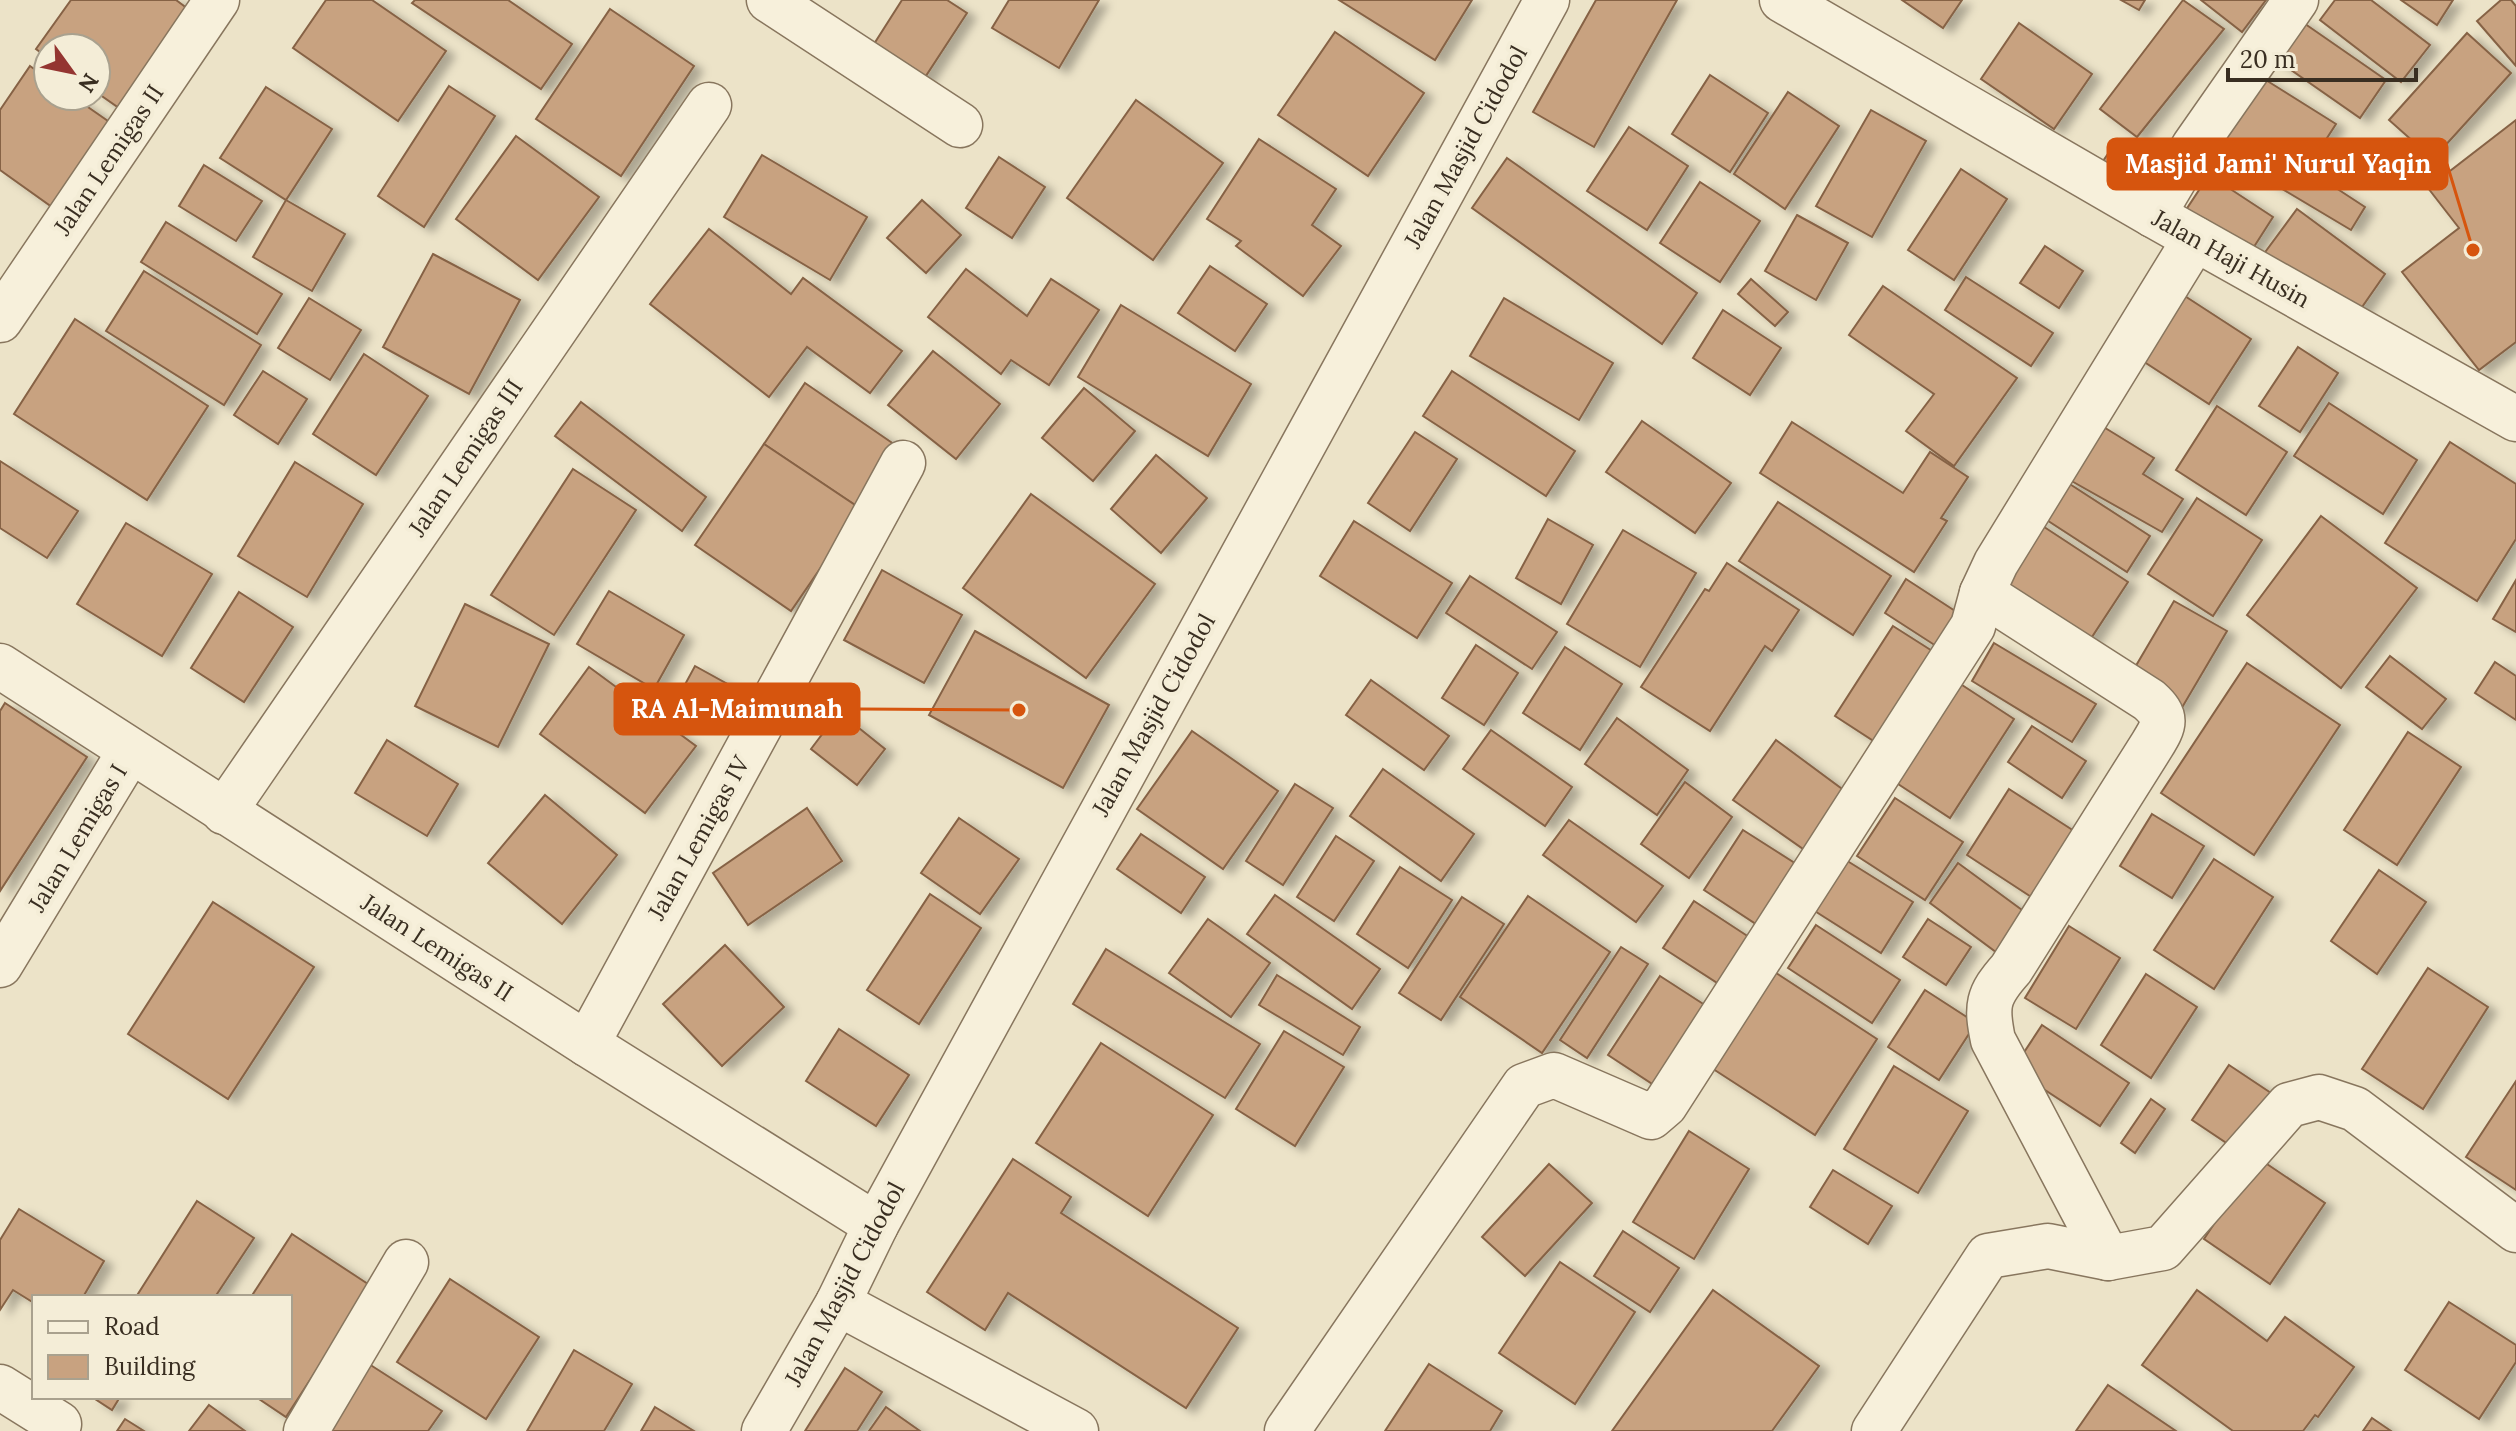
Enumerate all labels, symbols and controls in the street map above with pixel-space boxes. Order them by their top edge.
north arrow [32,32,112,112]
scale bar [2228,32,2416,82]
street label: Jalan Masjid Cidodol [1397,40,1534,254]
text: 20 m [2240,44,2296,75]
text: N [72,68,105,98]
street label: Jalan Lemigas II [46,79,170,242]
callout: Masjid Jami' Nurul Yaqin [2108,139,2447,189]
text: Masjid Jami' Nurul Yaqin [2125,147,2432,180]
street label: Jalan Haji Husin [2146,202,2316,315]
street label: Jalan Lemigas III [401,373,530,543]
street label: Jalan Masjid Cidodol [1085,608,1222,822]
callout: RA Al-Maimunah [615,684,859,734]
text: RA Al-Maimunah [631,692,843,725]
street label: Jalan Lemigas IV [640,749,757,926]
street label: Jalan Lemigas I [21,758,134,918]
street label: Jalan Lemigas II [355,886,519,1008]
street label: Jalan Masjid Cidodol [777,1176,911,1392]
legend [32,1295,292,1399]
text: Road [104,1311,160,1342]
text: Building [104,1351,196,1382]

